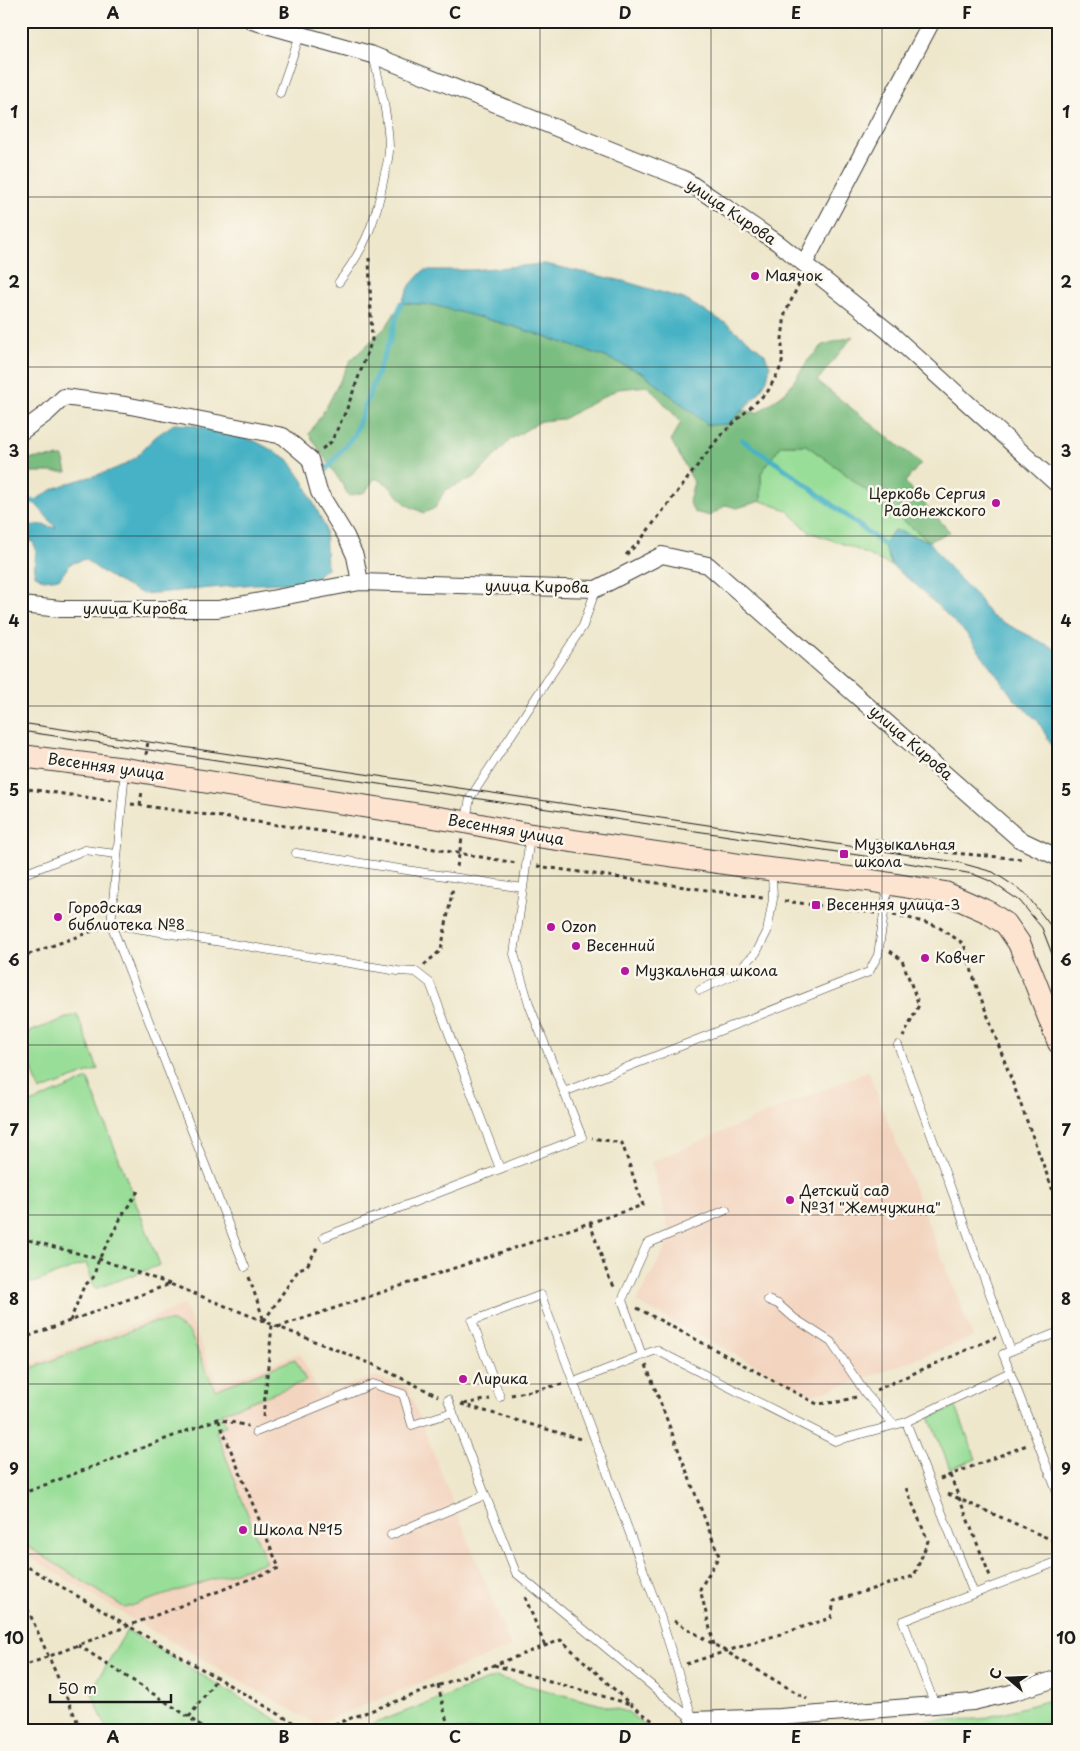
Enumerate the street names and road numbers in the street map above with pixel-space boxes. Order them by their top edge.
street label: улица Кирова [682,172,782,250]
street label: улица Кирова [485,573,590,598]
street label: улица Кирова [83,596,188,619]
street label: улица Кирова [865,699,959,785]
street label: Весенняя улица [46,746,167,785]
street label: Весенняя улица [446,807,567,850]

